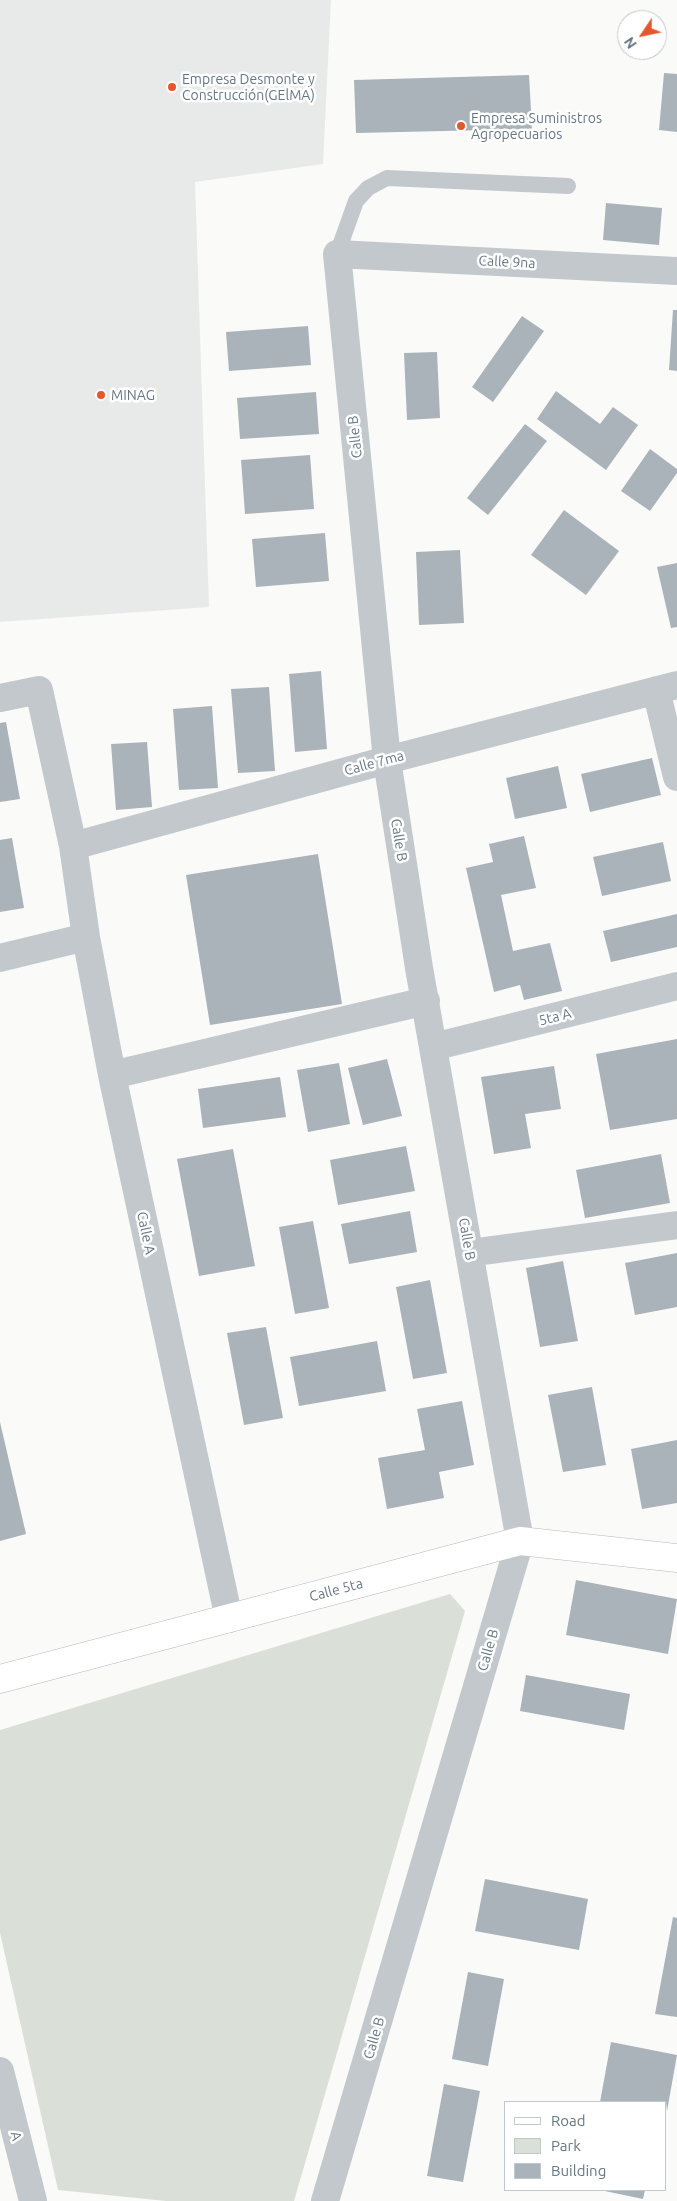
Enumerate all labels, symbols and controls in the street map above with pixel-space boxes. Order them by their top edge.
north arrow [617,10,667,60]
text: N [621,34,640,52]
place label: Empresa Desmonte y Construcción(GElMA) [182,71,315,104]
marker: Empresa Desmonte y Construcción(GElMA) [166,81,178,93]
place label: Empresa Suministros Agropecuarios [471,110,602,142]
marker: Empresa Suministros Agropecuarios [455,120,467,132]
street label: Calle 9na [478,252,536,272]
place label: MINAG [111,387,155,403]
marker: MINAG [95,389,107,401]
street label: Calle B [344,415,366,459]
street label: Calle 7ma [342,747,406,779]
street label: Calle B [387,817,411,863]
street label: 5ta A [537,1005,573,1029]
street label: Calle A [133,1210,159,1256]
street label: Calle B [455,1216,479,1262]
street label: Calle 5ta [307,1575,365,1605]
street label: Calle B [474,1627,502,1673]
street label: Calle B [360,2015,388,2061]
legend [504,2101,667,2191]
text: Road [551,2112,586,2129]
street label: A [7,2130,25,2142]
text: Park [551,2137,581,2154]
text: Building [551,2162,606,2179]

